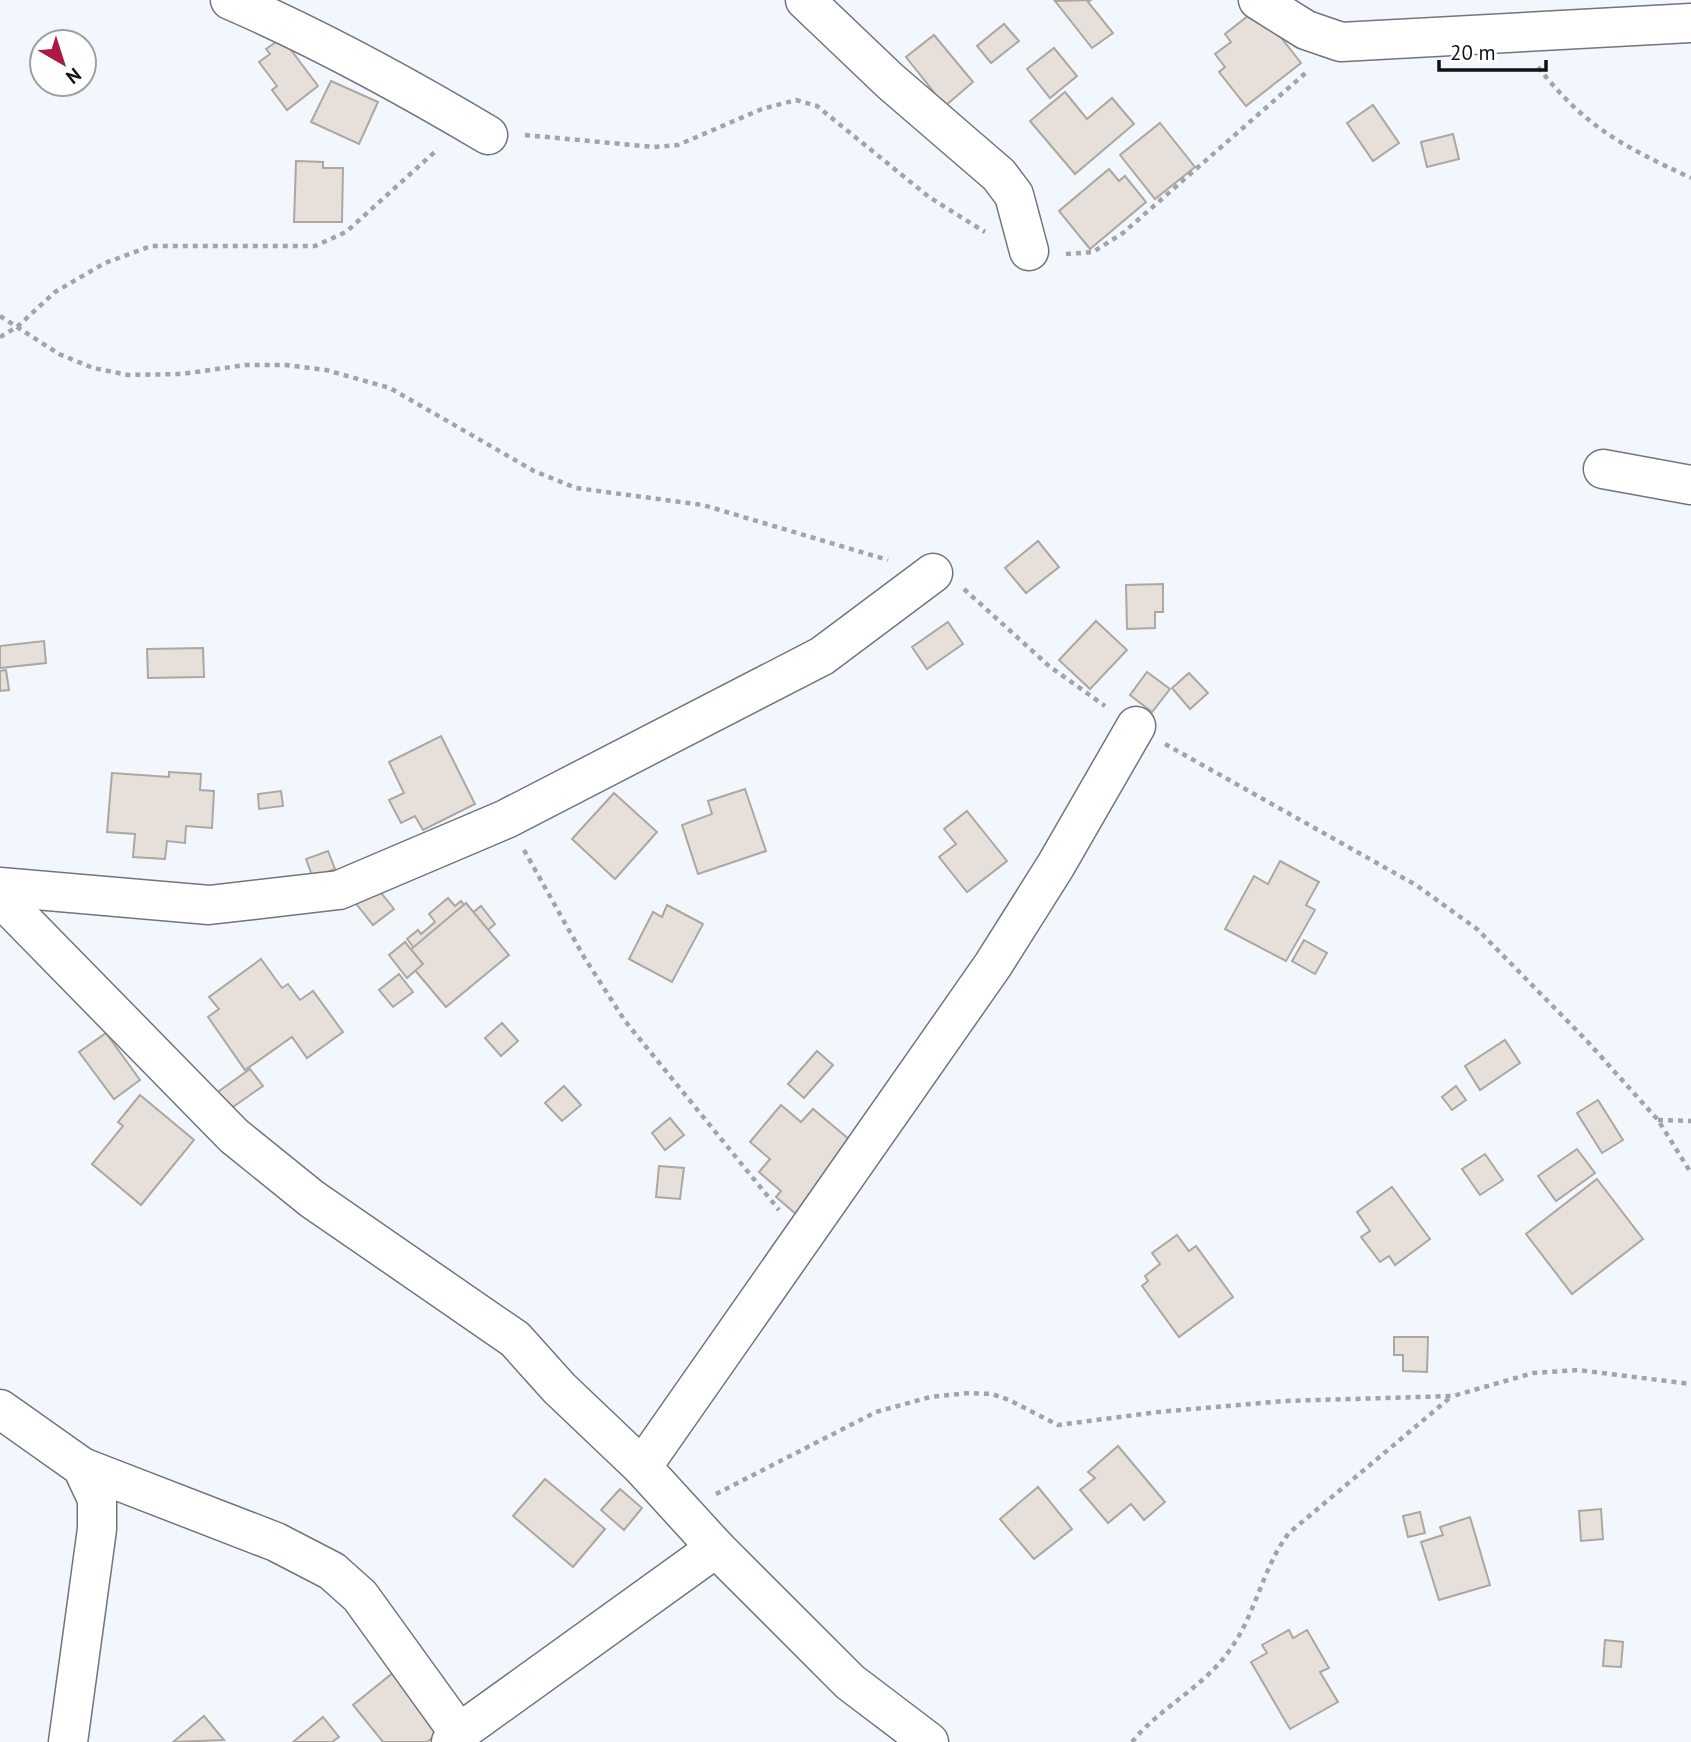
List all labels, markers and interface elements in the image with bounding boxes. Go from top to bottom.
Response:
north arrow [28,28,98,98]
scale bar [1439,28,1546,72]
text: 20 m [1450,39,1496,66]
text: N [61,63,86,89]

